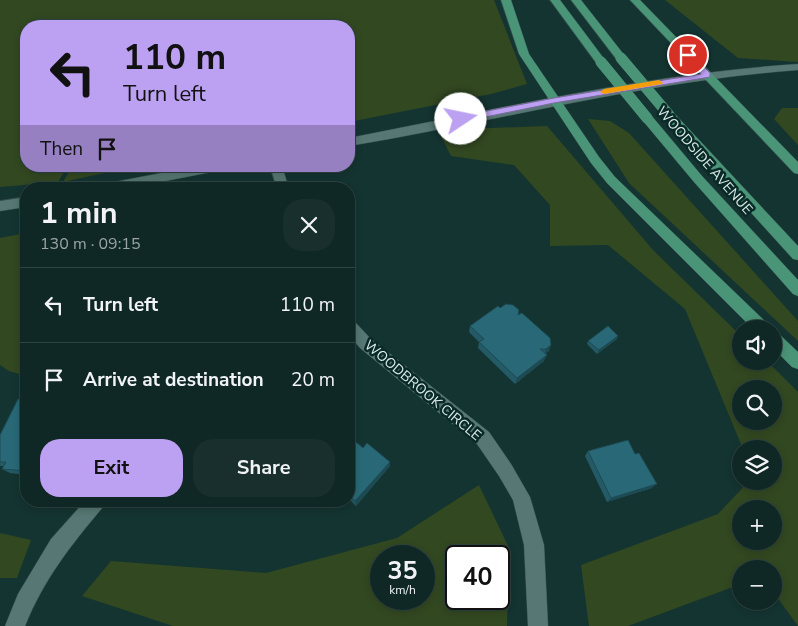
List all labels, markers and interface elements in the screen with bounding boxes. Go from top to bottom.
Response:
text: 110 m [123,34,226,81]
pin [667,34,709,76]
icon: left [40,40,105,105]
icon: arrive [674,41,702,69]
text: Turn left [123,79,206,109]
position arrow [434,92,486,144]
street label: WOODSIDE AVENUE [652,102,757,218]
icon: arrive [93,135,121,163]
text: Then [40,136,83,162]
text: 1 min [40,193,118,234]
button: close [283,199,335,251]
text: 130 m · 09:15 [40,233,141,255]
icon: left [40,291,68,319]
text: Turn left [83,292,158,318]
text: 110 m [280,292,335,318]
map controls [732,320,782,610]
button: sound [732,320,782,370]
street label: WOODBROOK CIRCLE [360,336,485,445]
icon: arrive [40,366,68,394]
text: Arrive at destination [83,367,264,393]
text: 20 m [291,367,335,393]
button: search [732,380,782,430]
button: Exit [40,439,183,497]
button: Share [193,439,335,497]
button: layers [732,440,782,490]
button: + [732,500,782,550]
speed limit sign: 40 [445,545,510,610]
text: 35 [387,554,418,588]
button: − [732,560,782,610]
text: km/h [389,582,416,598]

